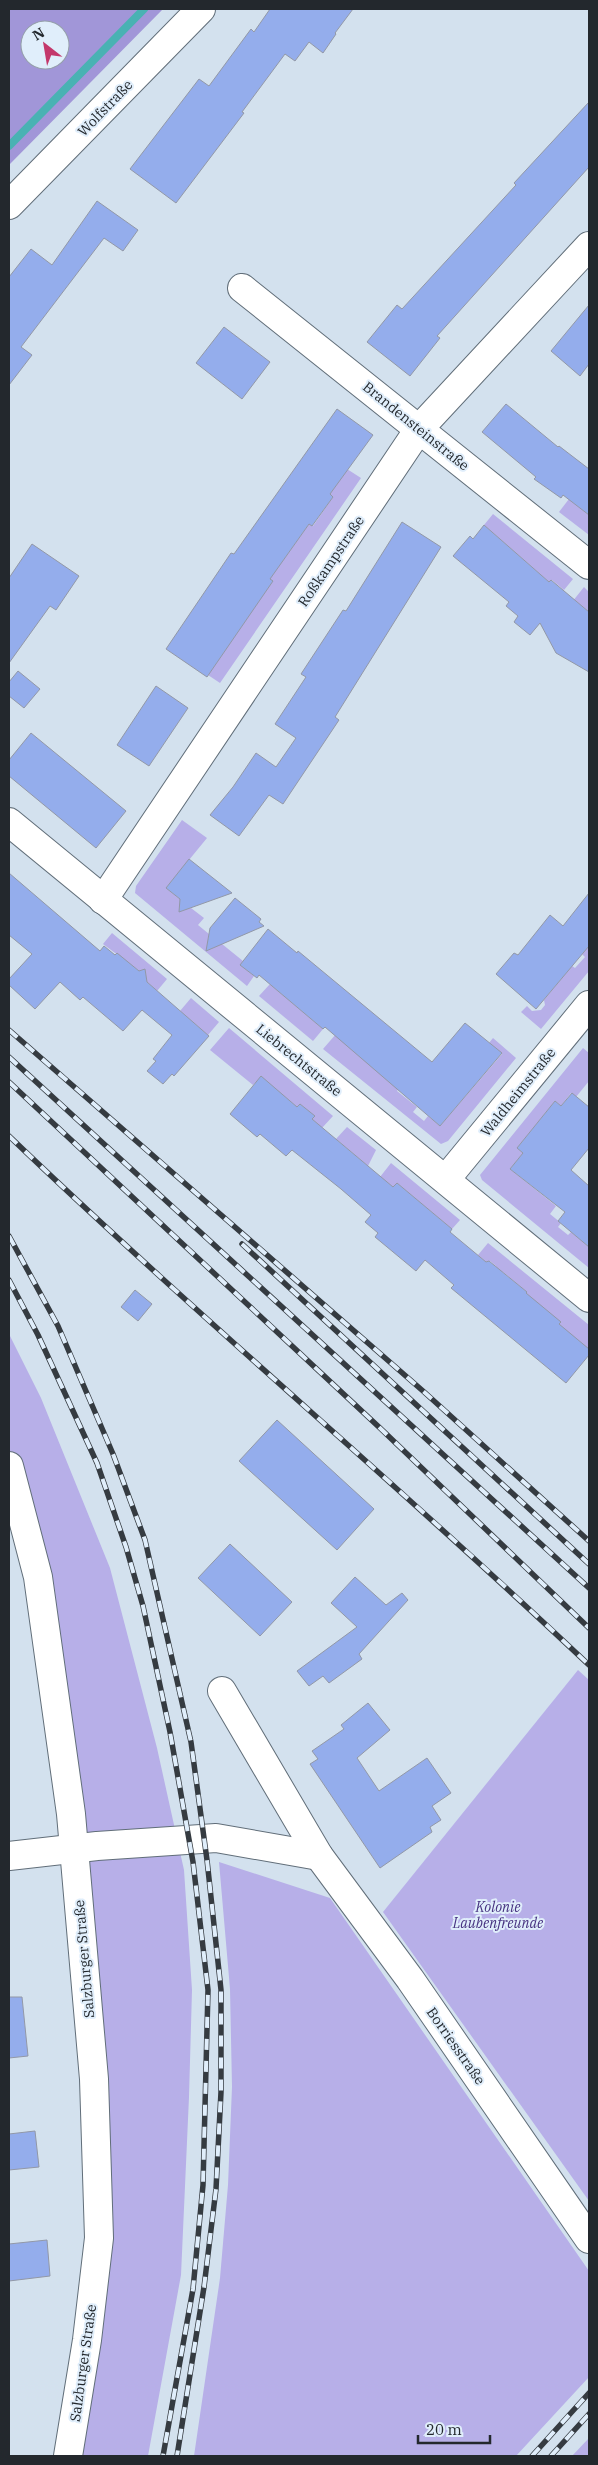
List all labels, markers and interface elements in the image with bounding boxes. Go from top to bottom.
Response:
north arrow [20,20,70,70]
text: N [29,23,48,44]
street label: Wolfstraße [74,76,136,140]
street label: Brandensteinstraße [359,378,473,474]
street label: Roßkampstraße [294,512,368,610]
street label: Liebrechtstraße [252,1020,346,1100]
street label: Waldheimstraße [477,1044,559,1140]
park label: Kolonie Laubenfreunde [452,1898,544,1932]
street label: Salzburger Straße [70,1899,98,2019]
street label: Borriesstraße [423,2004,489,2088]
street label: Salzburger Straße [66,2303,100,2423]
scale bar [418,2412,490,2444]
text: 20 m [426,2420,462,2439]

